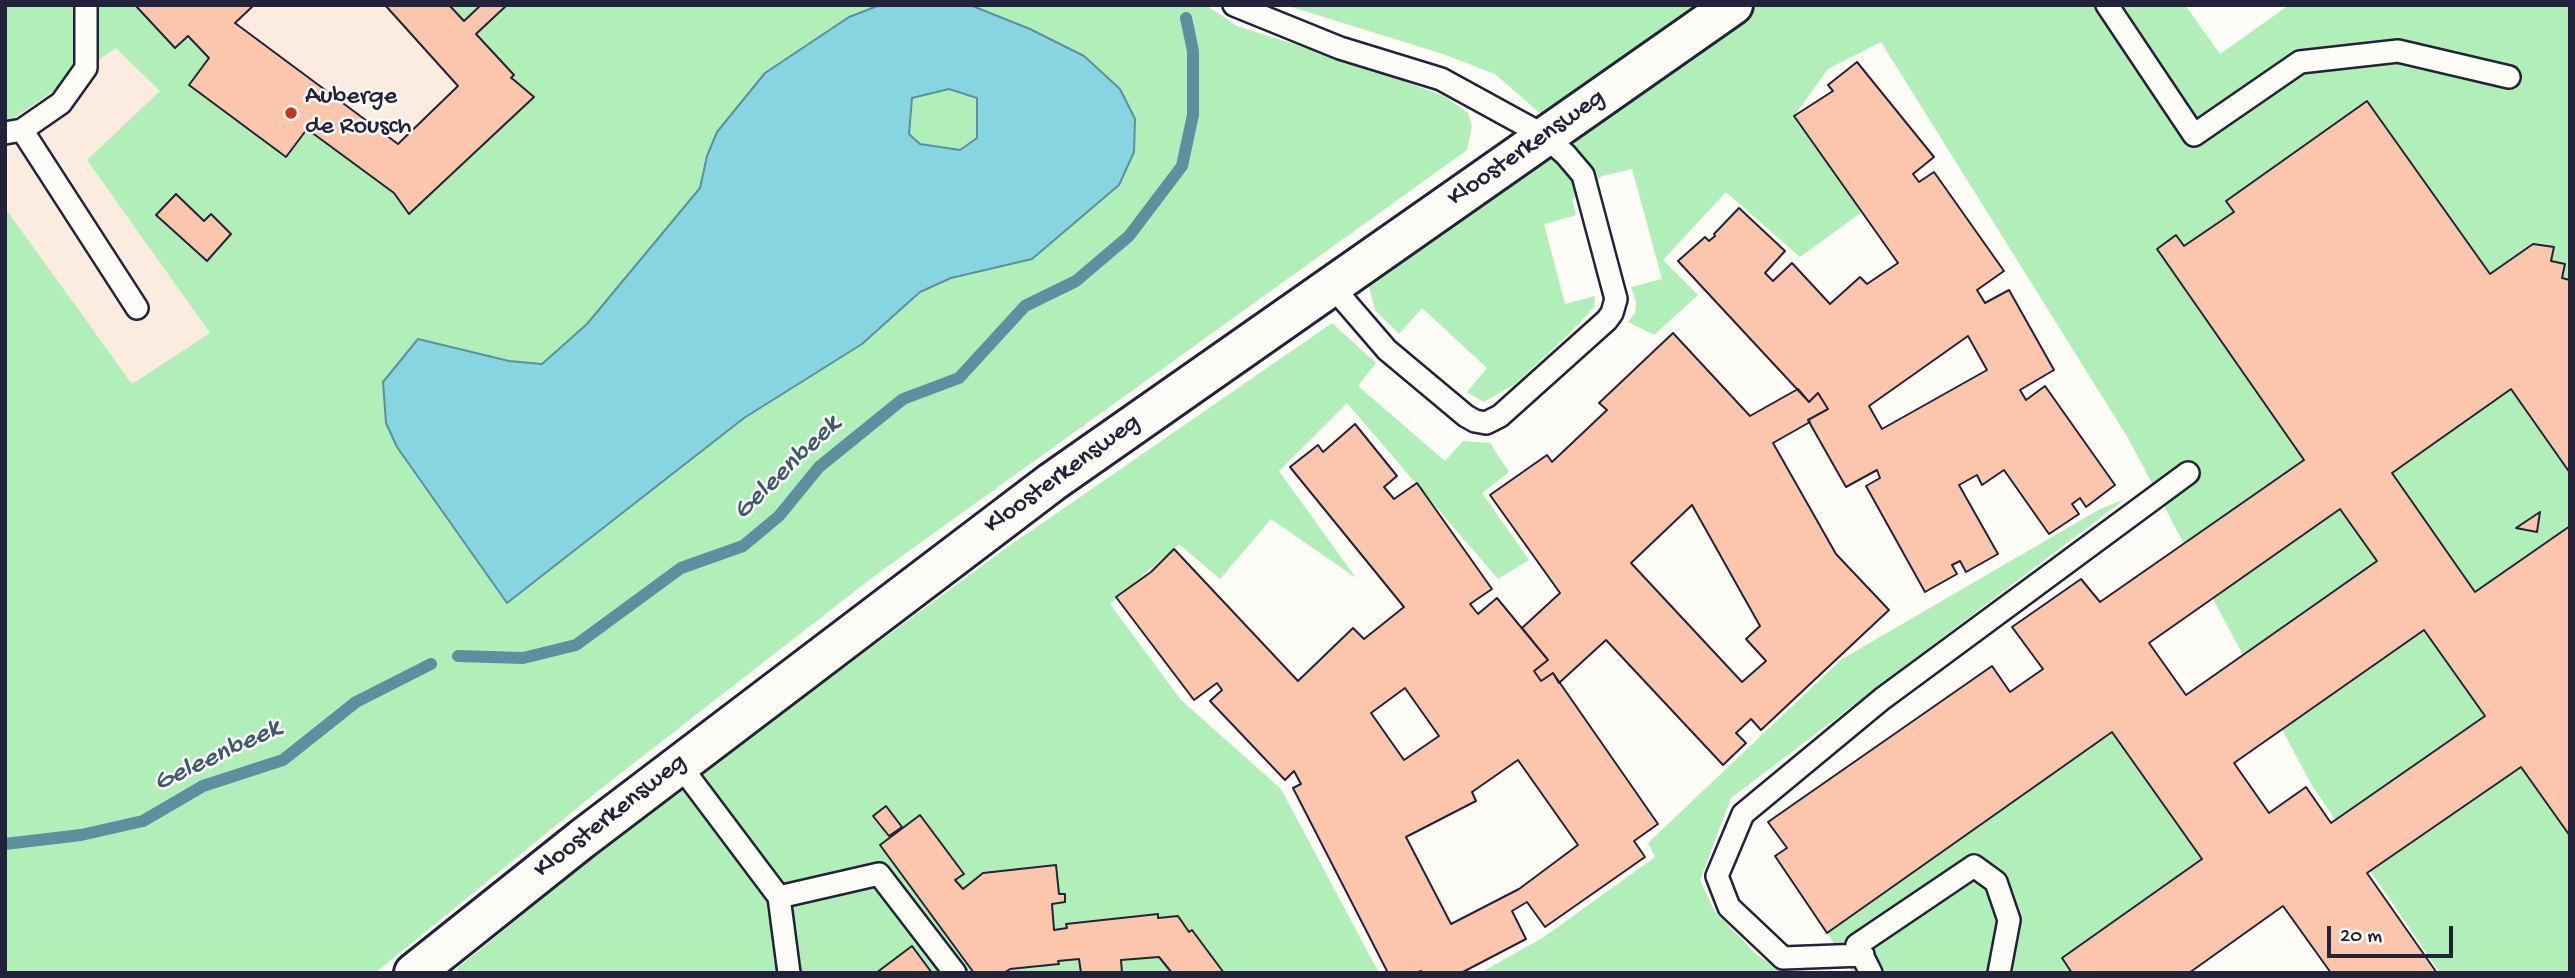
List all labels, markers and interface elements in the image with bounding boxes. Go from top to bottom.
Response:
place label: Auberge de Rousch [305,82,412,144]
street label: Kloosterkensweg [1442,83,1612,215]
marker: Auberge de Rousch [283,105,299,121]
street label: Kloosterkensweg [979,408,1147,542]
water label: Geleenbeek [727,409,849,529]
water label: Geleenbeek [149,713,287,801]
street label: Kloosterkensweg [528,748,694,886]
scale bar [2330,912,2456,956]
text: 20 m [2340,925,2382,950]

